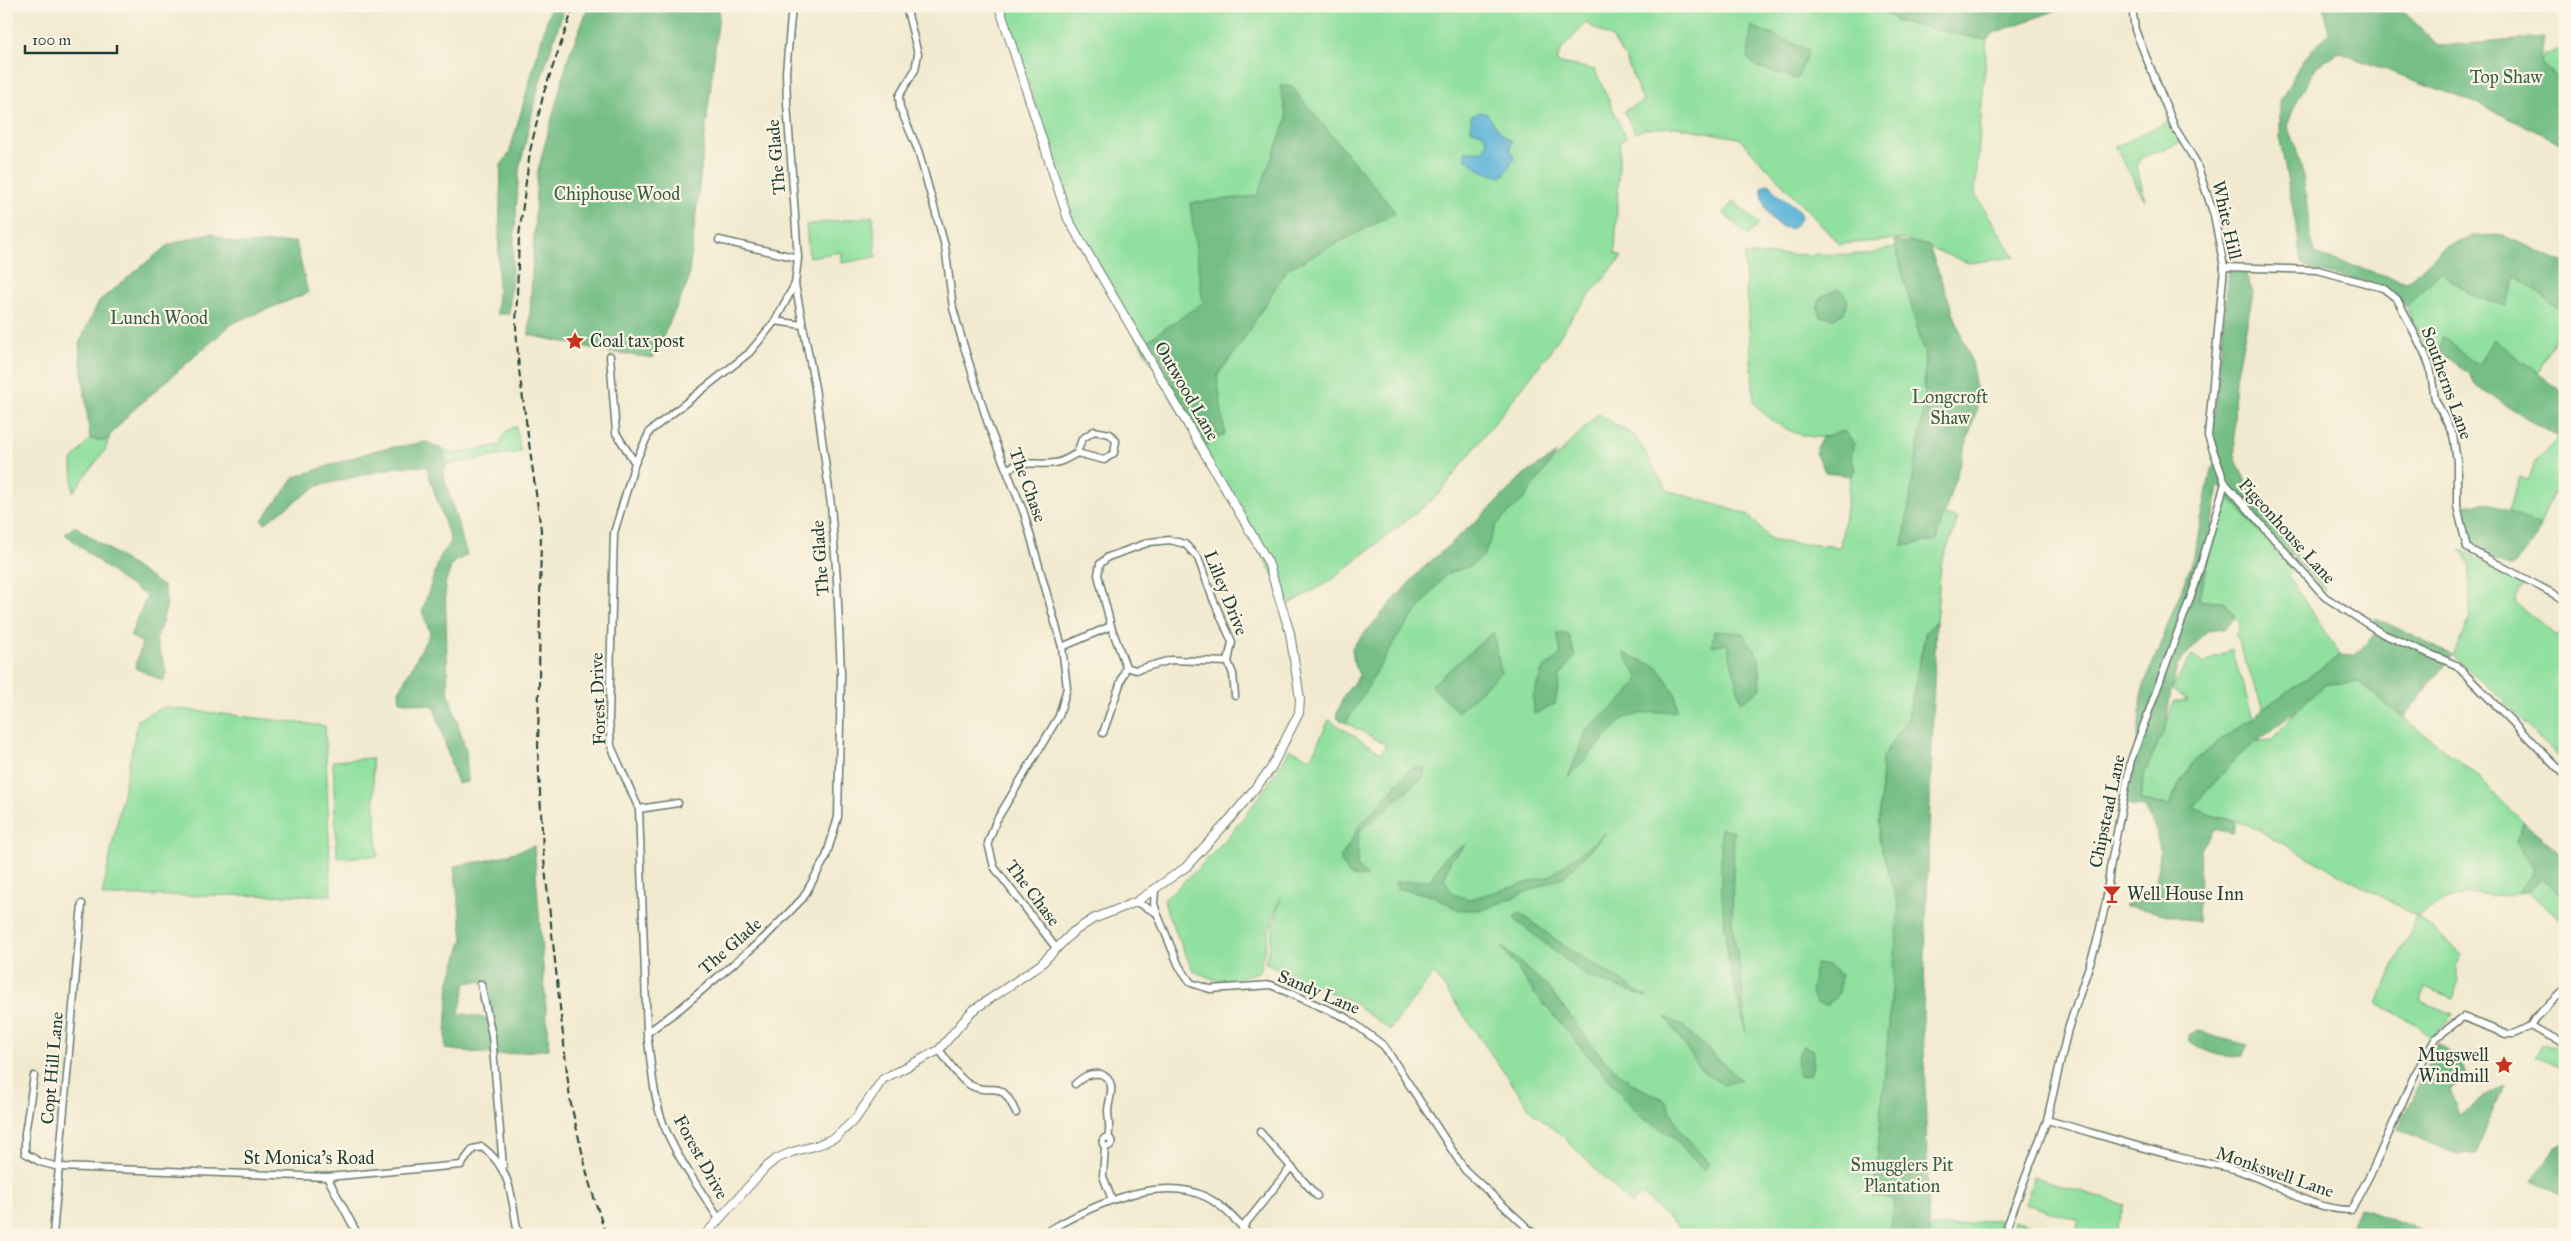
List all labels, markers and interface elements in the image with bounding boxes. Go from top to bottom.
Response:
scale bar [25,22,118,54]
text: 100 m [32,31,72,49]
park label: Top Shaw [2470,66,2542,88]
street label: The Glade [762,118,790,196]
street label: White Hill [2207,178,2247,262]
park label: Chiphouse Wood [554,183,680,205]
park label: Lunch Wood [110,307,208,329]
street label: Southerns Lane [2416,324,2478,442]
place icon: Coal tax post [564,330,586,352]
place label: Coal tax post [590,330,685,352]
street label: Outwood Lane [1150,338,1224,444]
park label: Longcroft Shaw [1912,386,1989,429]
street label: The Chase [1004,445,1052,525]
street label: Pigeonhouse Lane [2233,474,2340,589]
street label: The Glade [806,519,834,597]
street label: Lilley Drive [1199,548,1253,638]
street label: Forest Drive [585,652,611,746]
street label: Chipstead Lane [2084,752,2130,870]
street label: The Chase [1001,855,1065,931]
bar icon: Well House Inn [2101,883,2123,905]
place label: Well House Inn [2127,883,2244,905]
street label: The Glade [694,913,766,979]
street label: Sandy Lane [1275,965,1363,1019]
street label: Copt Hill Lane [36,1011,68,1125]
place label: Mugswell Windmill [2417,1044,2489,1087]
place icon: Mugswell Windmill [2493,1054,2515,1076]
street label: Forest Drive [669,1111,733,1203]
street label: Monkswell Lane [2213,1142,2337,1202]
street label: St Monica's Road [243,1147,375,1169]
park label: Smugglers Pit Plantation [1851,1154,1954,1197]

